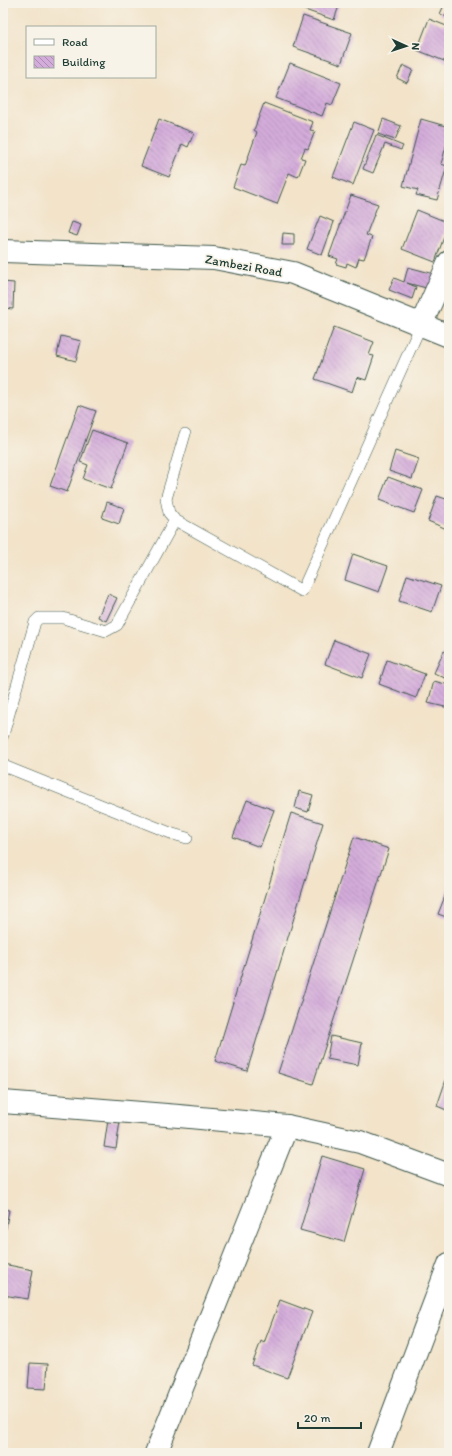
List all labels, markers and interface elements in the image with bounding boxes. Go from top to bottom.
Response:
legend [26,26,156,78]
north arrow [386,26,426,66]
text: Road [62,35,88,49]
text: N [409,42,422,51]
text: Building [62,55,106,69]
street label: Zambezi Road [204,251,284,280]
scale bar [298,1404,361,1430]
text: 20 m [304,1411,331,1425]

